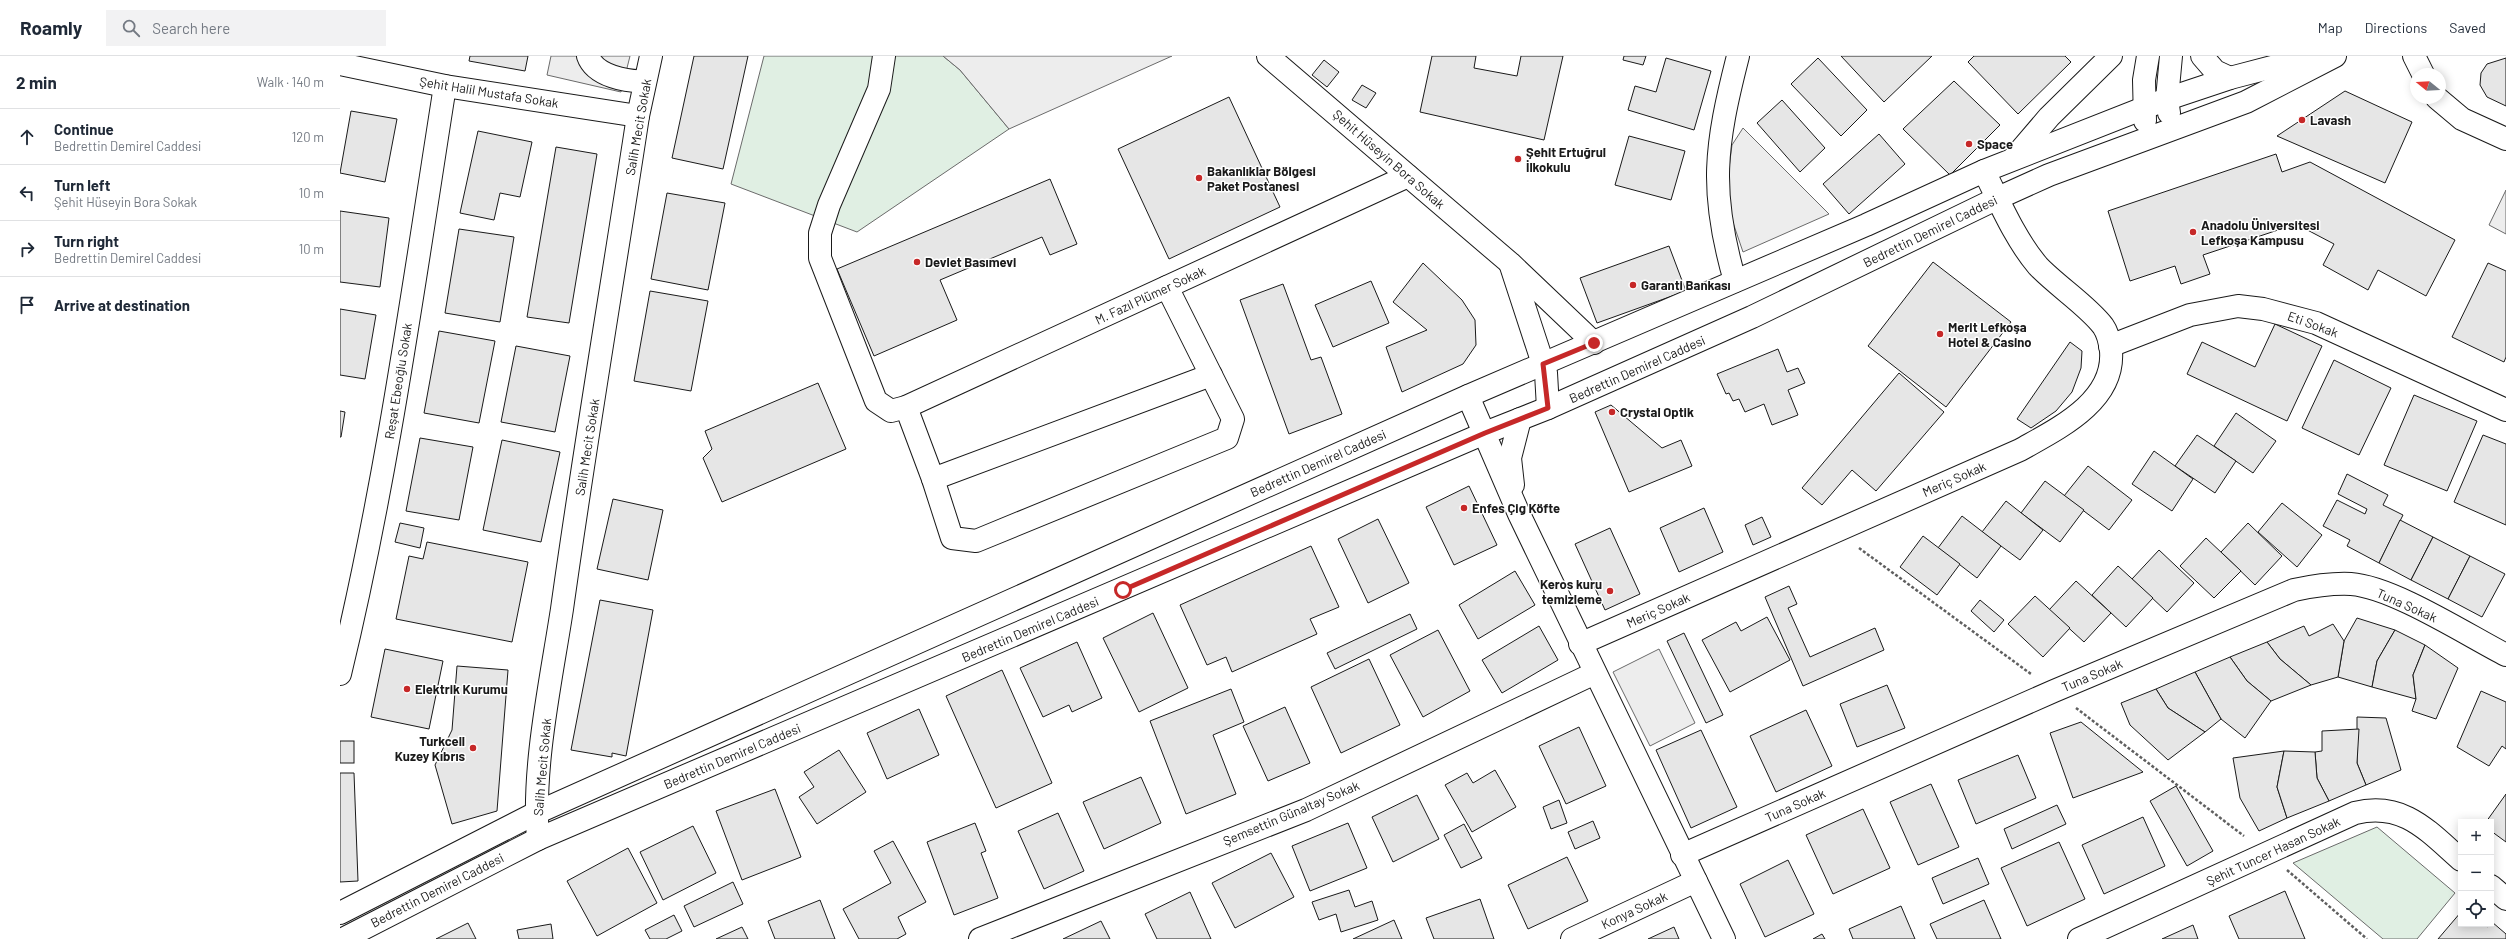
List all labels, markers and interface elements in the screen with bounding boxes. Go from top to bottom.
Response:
search box [106,10,386,46]
text: Roamly [20,16,82,39]
icon: search [120,17,142,39]
text: Search here [152,19,230,37]
text: Map [2318,19,2343,36]
text: Directions [2365,19,2427,36]
text: Saved [2449,19,2486,36]
north arrow [2410,68,2446,104]
text: 2 min [16,72,57,92]
street label: Şehit Halil Mustafa Sokak [418,73,560,111]
text: Walk · 140 m [257,74,324,90]
street label: Salih Mecit Sokak [622,77,654,177]
street label: Şehit Hüseyin Bora Sokak [1330,106,1449,212]
place label: Lavash [2310,112,2351,128]
marker: Lavash [2297,115,2307,125]
text: Continue [54,120,114,138]
icon: ahead [16,126,38,148]
text: 120 m [292,129,324,145]
place label: Space [1977,136,2013,152]
text: Bedrettin Demirel Caddesi [54,138,201,154]
marker: Space [1964,139,1974,149]
place label: Şehit Ertuğrul İlkokulu [1526,144,1606,175]
marker: Şehit Ertuğrul İlkokulu [1513,154,1523,164]
place label: Bakanlıklar Bölgesi Paket Postanesi [1207,163,1316,194]
marker: Bakanlıklar Bölgesi Paket Postanesi [1194,173,1204,183]
text: Turn left [54,176,110,194]
icon: left [16,182,38,204]
text: 10 m [299,185,324,201]
street label: Bedrettin Demirel Caddesi [1860,192,2000,270]
text: Şehit Hüseyin Bora Sokak [54,194,197,210]
place label: Anadolu Üniversitesi Lefkoşa Kampusu [2201,217,2320,248]
marker: Anadolu Üniversitesi Lefkoşa Kampusu [2188,227,2198,237]
text: Turn right [54,232,119,250]
icon: right [16,238,38,260]
text: 10 m [299,241,324,257]
text: Bedrettin Demirel Caddesi [54,250,201,266]
place label: Devlet Basımevi [925,254,1016,270]
marker: Devlet Basımevi [912,257,922,267]
street label: M. Fazıl Plümer Sokak [1092,262,1208,328]
place label: Garanti Bankası [1641,277,1731,293]
marker: Garanti Bankası [1628,280,1638,290]
icon: arrive [16,294,38,316]
text: Arrive at destination [54,296,190,314]
street label: Eti Sokak [2285,307,2341,341]
place label: Merit Lefkoşa Hotel & Casino [1948,319,2032,350]
street label: Reşat Ebeoğlu Sokak [381,321,415,440]
marker: Merit Lefkoşa Hotel & Casino [1935,329,1945,339]
street label: Bedrettin Demirel Caddesi [1566,332,1708,406]
route end [1585,334,1603,352]
street label: Salih Mecit Sokak [571,397,603,497]
place label: Crystal Optik [1620,404,1694,420]
marker: Crystal Optik [1607,407,1617,417]
street label: Bedrettin Demirel Caddesi [1247,426,1389,500]
street label: Meriç Sokak [1920,458,1989,500]
place label: Enfes Çig Köfte [1472,500,1560,516]
marker: Enfes Çig Köfte [1459,503,1469,513]
place label: Keros kuru temizleme [1540,576,1602,607]
route start [1114,581,1132,599]
street label: Tuna Sokak [2374,585,2440,626]
marker: Keros kuru temizleme [1605,586,1615,596]
street label: Meriç Sokak [1624,589,1693,631]
street label: Bedrettin Demirel Caddesi [959,593,1101,665]
street label: Tuna Sokak [2059,655,2125,695]
place label: Elektrik Kurumu [415,681,508,697]
marker: Elektrik Kurumu [402,684,412,694]
street label: Salih Mecit Sokak [530,717,554,817]
street label: Bedrettin Demirel Caddesi [661,720,803,792]
place label: Turkcell Kuzey Kıbrıs [395,733,465,764]
marker: Turkcell Kuzey Kıbrıs [468,743,478,753]
street label: Şemsettin Günaltay Sokak [1220,777,1362,849]
street label: Tuna Sokak [1762,784,1828,825]
street label: Şehit Tuncer Hasan Sokak [2204,813,2343,889]
map controls [2458,819,2494,927]
button: + [2458,819,2494,855]
street label: Bedrettin Demirel Caddesi [368,849,506,931]
button: − [2458,855,2494,891]
street label: Konya Sokak [1598,888,1670,932]
button: locate [2458,891,2494,927]

